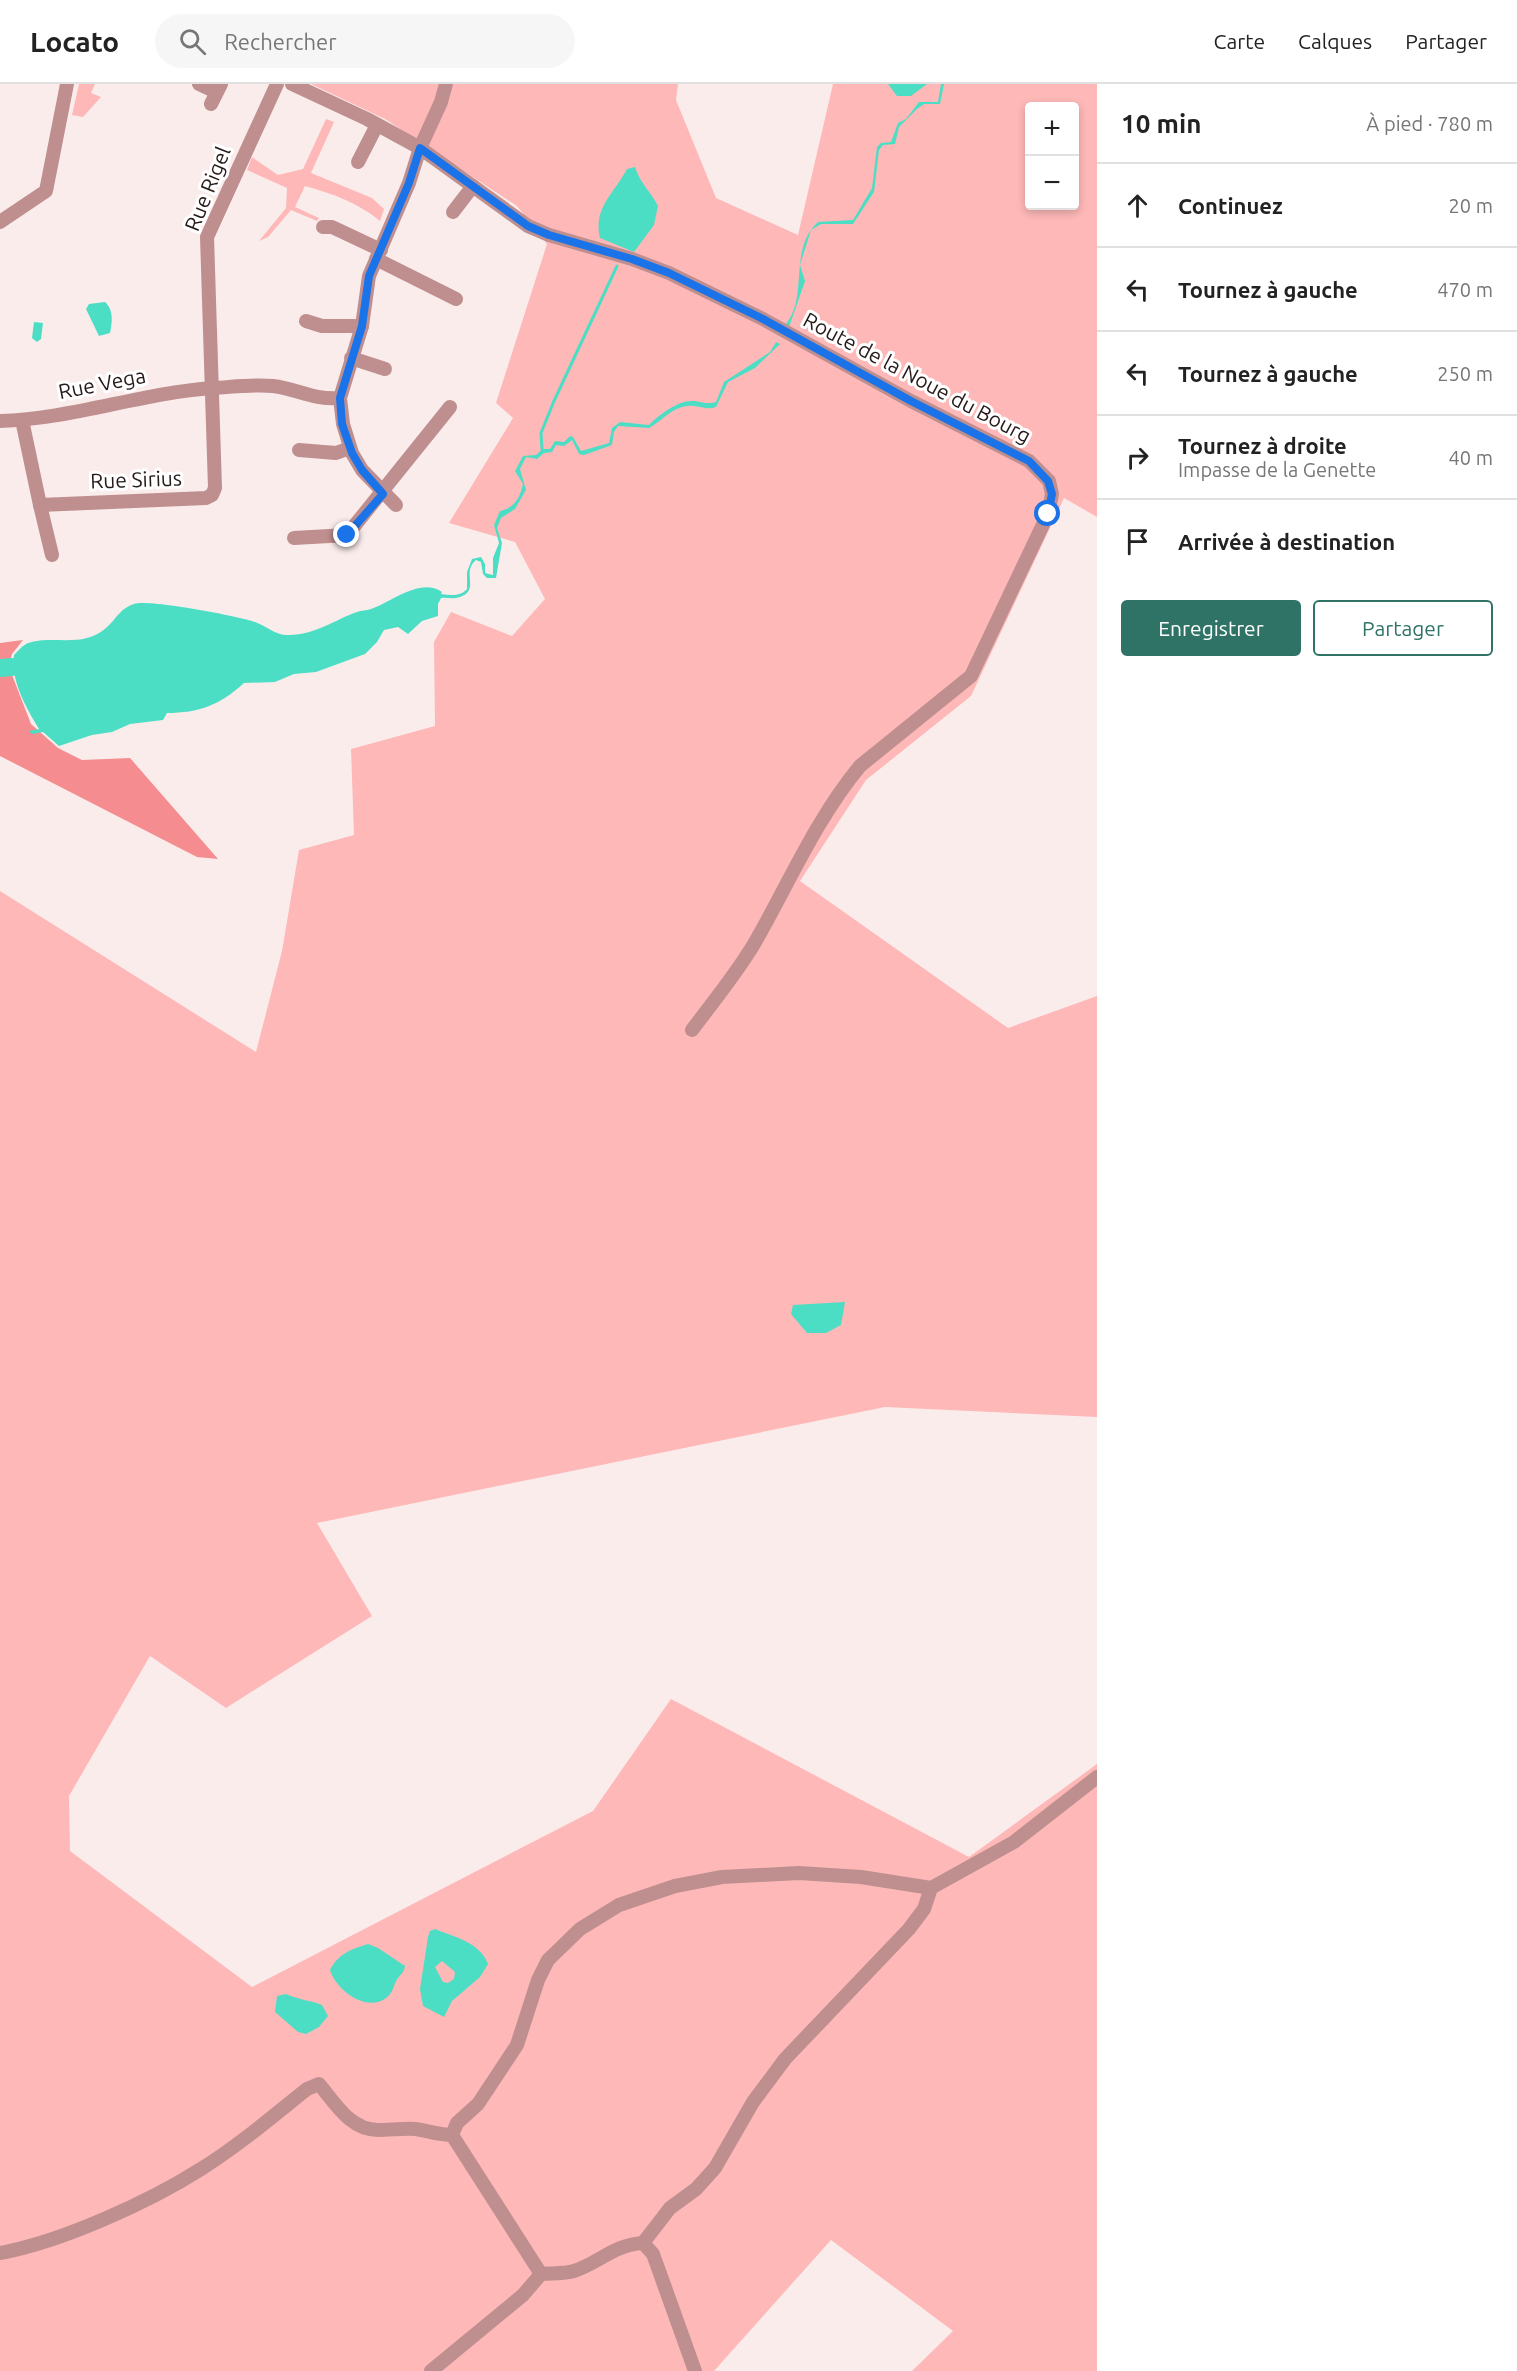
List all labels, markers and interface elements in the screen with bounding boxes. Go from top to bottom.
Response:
search box [155,14,575,68]
icon: search [176,25,209,58]
text: Locato [30,26,119,57]
text: Rechercher [224,29,337,54]
text: Carte [1214,29,1265,53]
text: Calques [1298,29,1372,53]
text: Partager [1405,29,1487,53]
map controls [1025,102,1079,210]
button: + [1025,102,1079,156]
text: 10 min [1121,109,1201,138]
text: À pied · 780 m [1366,112,1493,135]
street label: Rue Rigel [179,143,235,234]
button: − [1025,156,1079,210]
icon: ahead [1121,189,1154,222]
text: Continuez [1178,193,1283,218]
text: 20 m [1449,194,1493,217]
icon: left [1121,273,1154,306]
text: Tournez à gauche [1178,277,1358,302]
text: 470 m [1437,278,1493,301]
street label: Route de la Noue du Bourg [800,307,1035,447]
icon: left [1121,357,1154,390]
text: Tournez à gauche [1178,361,1358,386]
text: 250 m [1437,362,1493,385]
street label: Rue Vega [56,363,148,403]
text: Tournez à droite [1178,433,1347,458]
icon: right [1121,441,1154,474]
text: 40 m [1449,446,1493,469]
text: Impasse de la Genette [1178,458,1376,481]
street label: Rue Sirius [90,465,182,493]
route start [1034,500,1060,526]
route end [333,521,359,547]
icon: arrive [1121,525,1154,558]
text: Arrivée à destination [1178,529,1395,554]
button: Enregistrer [1121,600,1301,656]
button: Partager [1313,600,1493,656]

